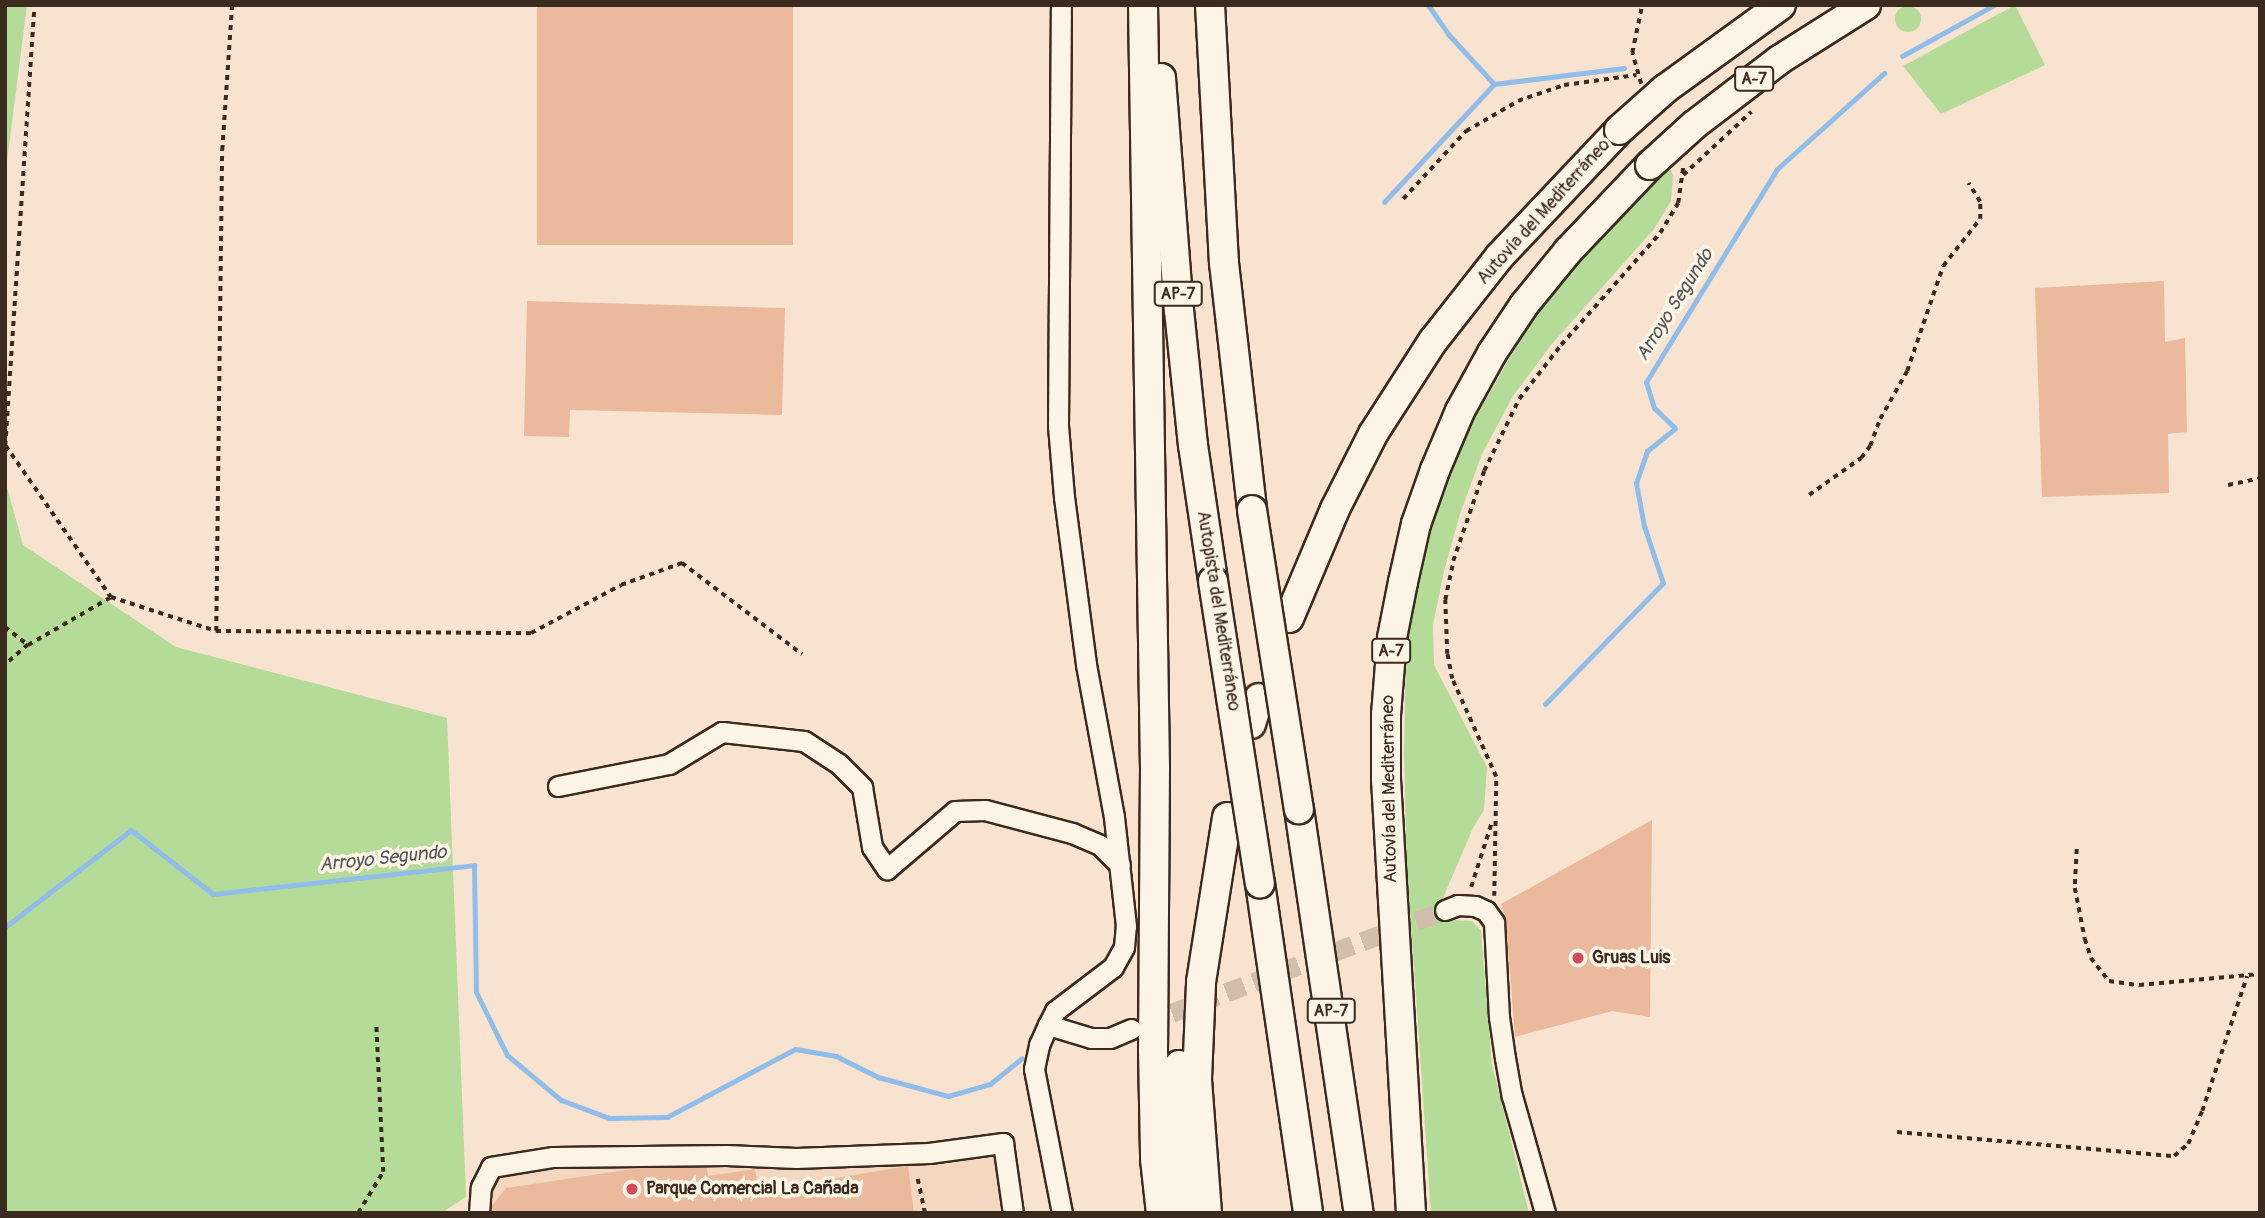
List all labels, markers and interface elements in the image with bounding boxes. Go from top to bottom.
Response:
road number: A-7 [1733,66,1775,92]
street label: Autovía del Mediterráneo [1473,135,1615,289]
water label: Arroyo Segundo [1632,245,1718,365]
road number: AP-7 [1154,282,1202,306]
street label: Autopista del Mediterráneo [1191,509,1245,713]
road number: A-7 [1370,638,1412,664]
street label: Autovía del Mediterráneo [1378,695,1402,883]
water label: Arroyo Segundo [318,841,448,877]
place label: Gruas Luis [1592,947,1670,969]
marker: Gruas Luis [1570,950,1586,966]
road number: AP-7 [1306,998,1356,1023]
place label: Parque Comercial La Cañada [646,1178,859,1200]
marker: Parque Comercial La Cañada [624,1181,640,1197]

